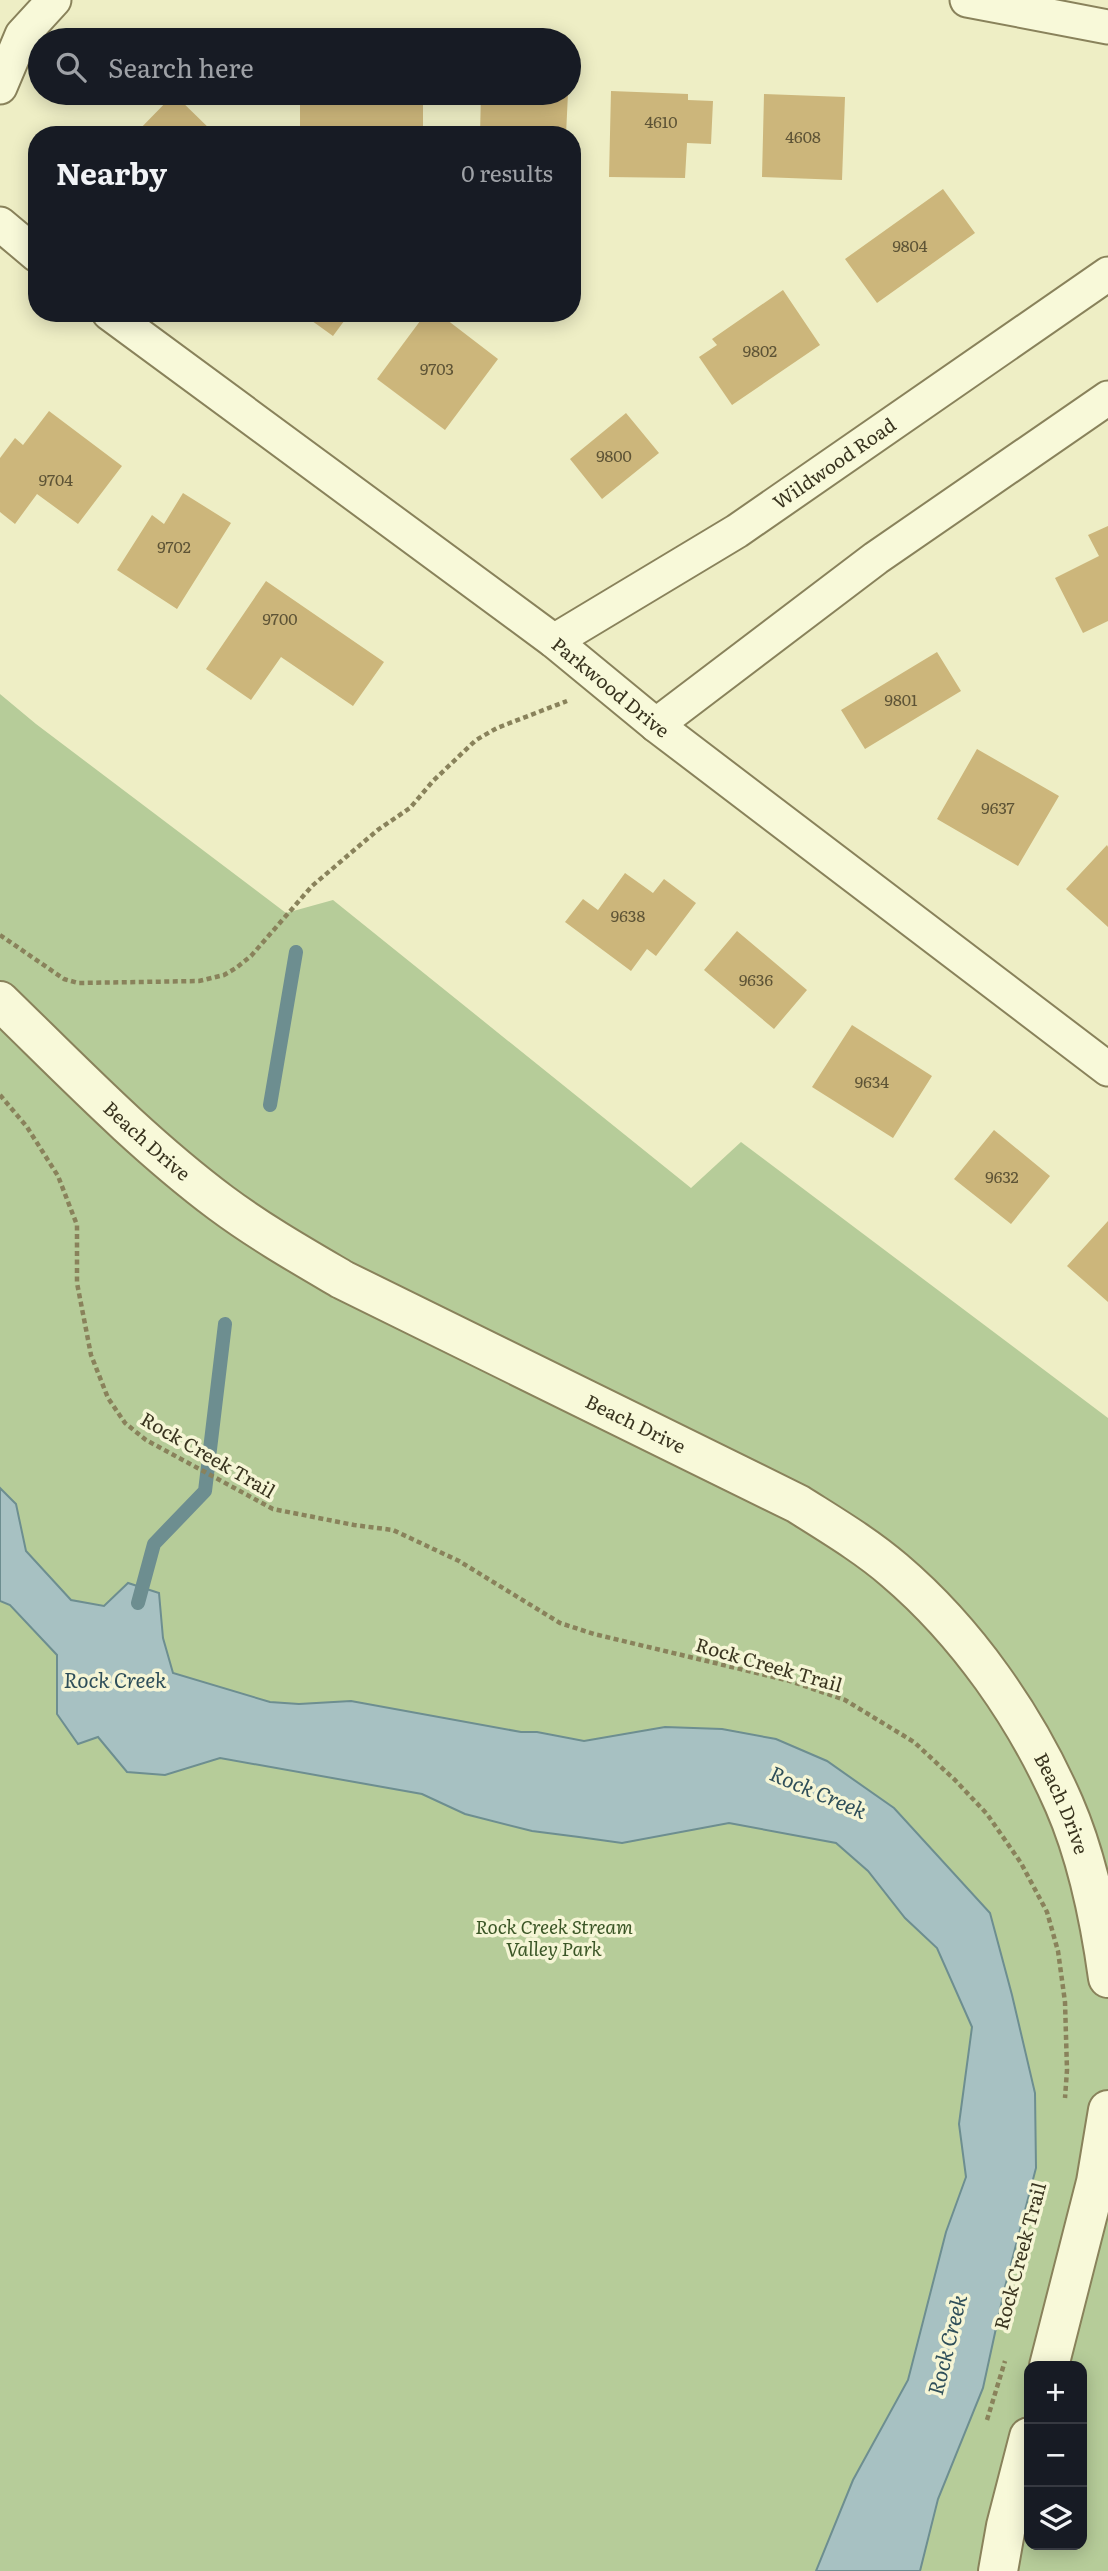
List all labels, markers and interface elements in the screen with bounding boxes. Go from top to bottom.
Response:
search box [28,28,581,105]
text: Search here [108,47,254,86]
icon: search [52,48,90,86]
house number: 4610 [644,109,678,133]
house number: 4608 [785,124,821,148]
text: Nearby [56,150,167,194]
text: 0 results [461,155,553,189]
house number: 9804 [892,233,928,257]
house number: 9802 [743,338,777,362]
house number: 9703 [420,356,454,380]
street label: Wildwood Road [767,410,901,515]
house number: 9800 [596,443,632,467]
house number: 9704 [39,467,73,491]
house number: 9702 [157,534,191,558]
house number: 9700 [263,606,297,630]
street label: Parkwood Drive [546,630,676,744]
house number: 9801 [885,687,918,711]
house number: 9637 [981,795,1015,819]
house number: 9638 [611,903,645,927]
house number: 9636 [739,967,774,991]
house number: 9634 [855,1069,889,1093]
street label: Beach Drive [98,1094,197,1187]
house number: 9632 [985,1164,1019,1188]
street label: Beach Drive [581,1387,691,1460]
street label: Rock Creek Trail [136,1404,281,1504]
street label: Rock Creek Trail [693,1630,846,1698]
water label: Rock Creek [64,1663,167,1694]
street label: Beach Drive [1028,1747,1097,1858]
water label: Rock Creek [766,1756,873,1825]
park label: Rock Creek Stream Valley Park [475,1912,633,1962]
street label: Rock Creek Trail [986,2179,1052,2332]
water label: Rock Creek [918,2290,973,2398]
map controls [1024,2361,1087,2550]
button: + [1024,2361,1087,2424]
button: − [1024,2424,1087,2487]
button: layers [1024,2487,1087,2550]

